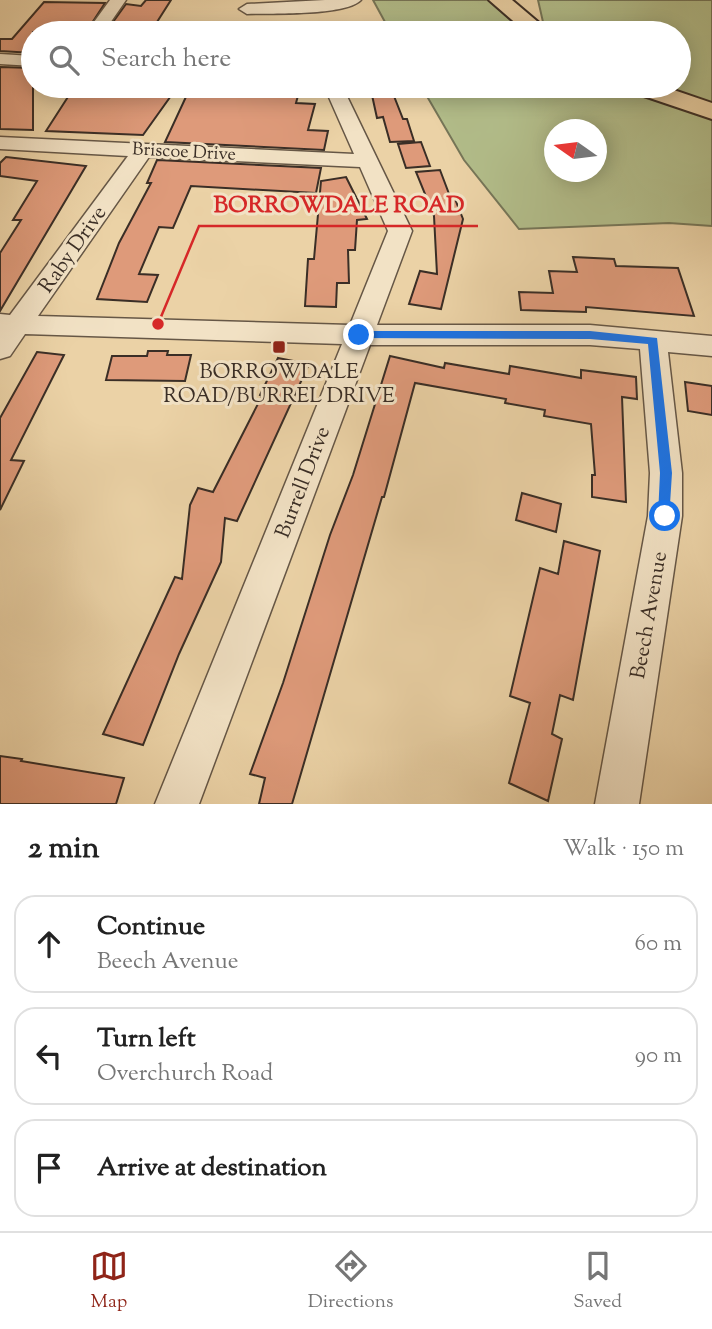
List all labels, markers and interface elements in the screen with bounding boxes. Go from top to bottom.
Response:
search box [21,21,691,98]
icon: search [45,41,83,79]
text: Search here [101,41,231,78]
north arrow [544,119,607,182]
street label: Briscoe Drive [131,137,236,169]
callout: BORROWDALE ROAD [199,182,478,226]
text: BORROWDALE ROAD [214,190,464,223]
street label: Raby Drive [32,200,115,300]
route end [343,319,374,350]
marker: BORROWDALE ROAD/BURREL DRIVE [271,339,287,355]
place label: BORROWDALE ROAD/BURREL DRIVE [163,358,395,412]
street label: Burrell Drive [269,423,339,543]
route start [649,500,680,531]
street label: Beech Avenue [624,549,676,682]
text: 2 min [28,828,100,871]
text: Walk · 150 m [563,833,684,866]
text: Continue [97,909,205,946]
icon: ahead [30,925,68,963]
text: 60 m [634,928,682,961]
text: Beech Avenue [97,946,238,979]
text: Turn left [97,1021,196,1058]
icon: left [30,1037,68,1075]
text: 90 m [635,1040,682,1073]
text: Overchurch Road [97,1058,273,1091]
icon: arrive [30,1149,68,1187]
text: Arrive at destination [97,1150,327,1187]
tab: Map [90,1247,128,1316]
tab: Directions [308,1247,393,1316]
tab: Saved [573,1247,622,1316]

